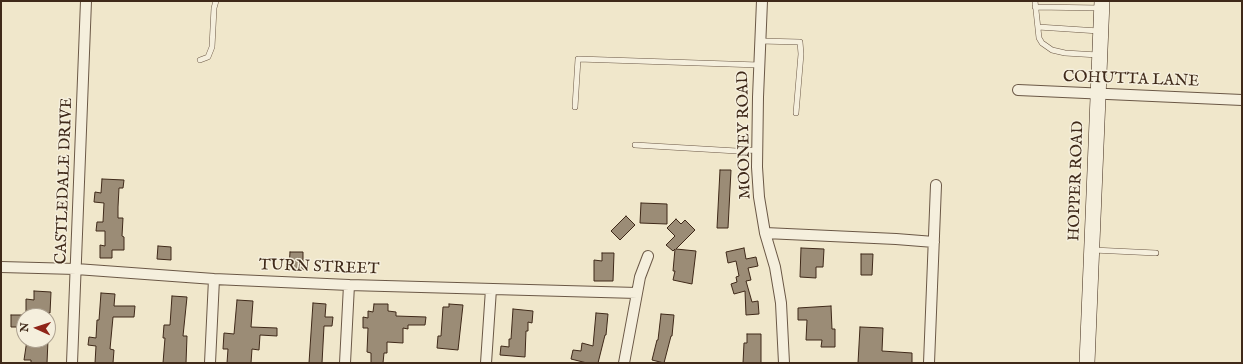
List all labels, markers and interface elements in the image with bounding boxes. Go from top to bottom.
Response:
street label: COHUTTA LANE [1062,68,1200,92]
street label: MOONEY ROAD [734,70,756,200]
street label: CASTLEDALE DRIVE [52,97,78,265]
street label: HOPPER ROAD [1065,121,1089,241]
street label: TURN STREET [258,256,380,280]
north arrow [16,308,56,348]
text: N [18,322,32,333]

